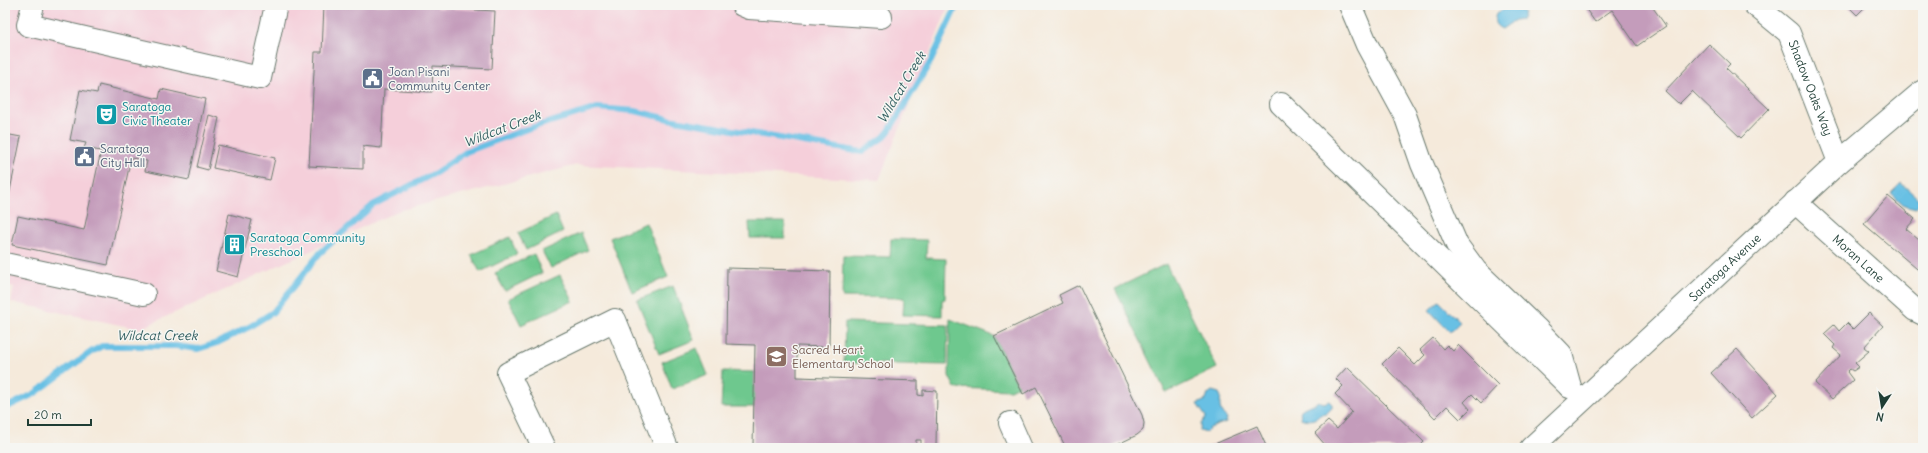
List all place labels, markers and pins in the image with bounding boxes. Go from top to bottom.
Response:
place label: Joan Pisani Community Center [388,64,490,93]
public building icon: Joan Pisani Community Center [360,66,386,92]
place label: Saratoga Civic Theater [122,99,192,128]
theatre icon: Saratoga Civic Theater [94,101,120,127]
place label: Saratoga City Hall [100,141,150,170]
public building icon: Saratoga City Hall [72,143,98,169]
place label: Saratoga Community Preschool [250,230,365,259]
building icon: Saratoga Community Preschool [221,232,247,258]
place label: Sacred Heart Elementary School [792,342,893,371]
school or university icon: Sacred Heart Elementary School [763,344,789,370]

